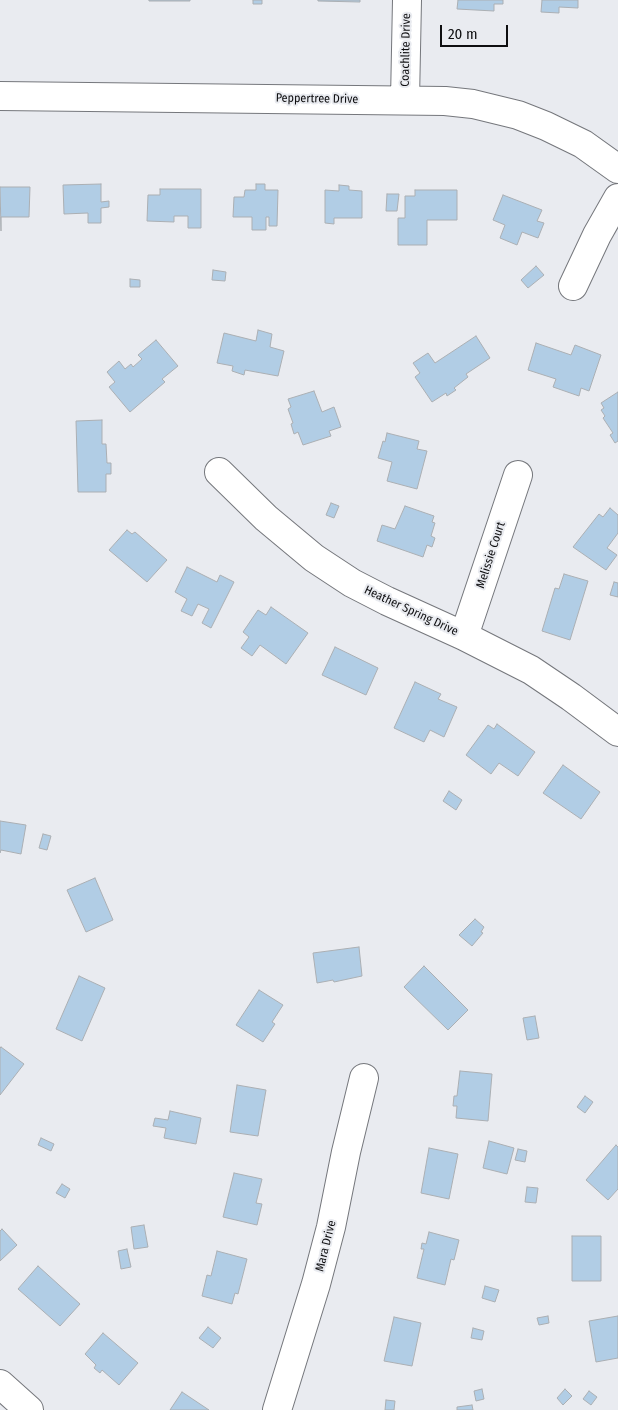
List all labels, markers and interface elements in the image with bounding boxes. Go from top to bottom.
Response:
street label: Coachlite Drive [398,13,414,87]
scale bar [443,15,510,47]
text: 20 m [448,25,478,43]
street label: Peppertree Drive [276,91,358,107]
street label: Melissie Court [473,520,509,590]
street label: Heather Spring Drive [362,583,460,639]
street label: Mara Drive [313,1219,339,1273]

